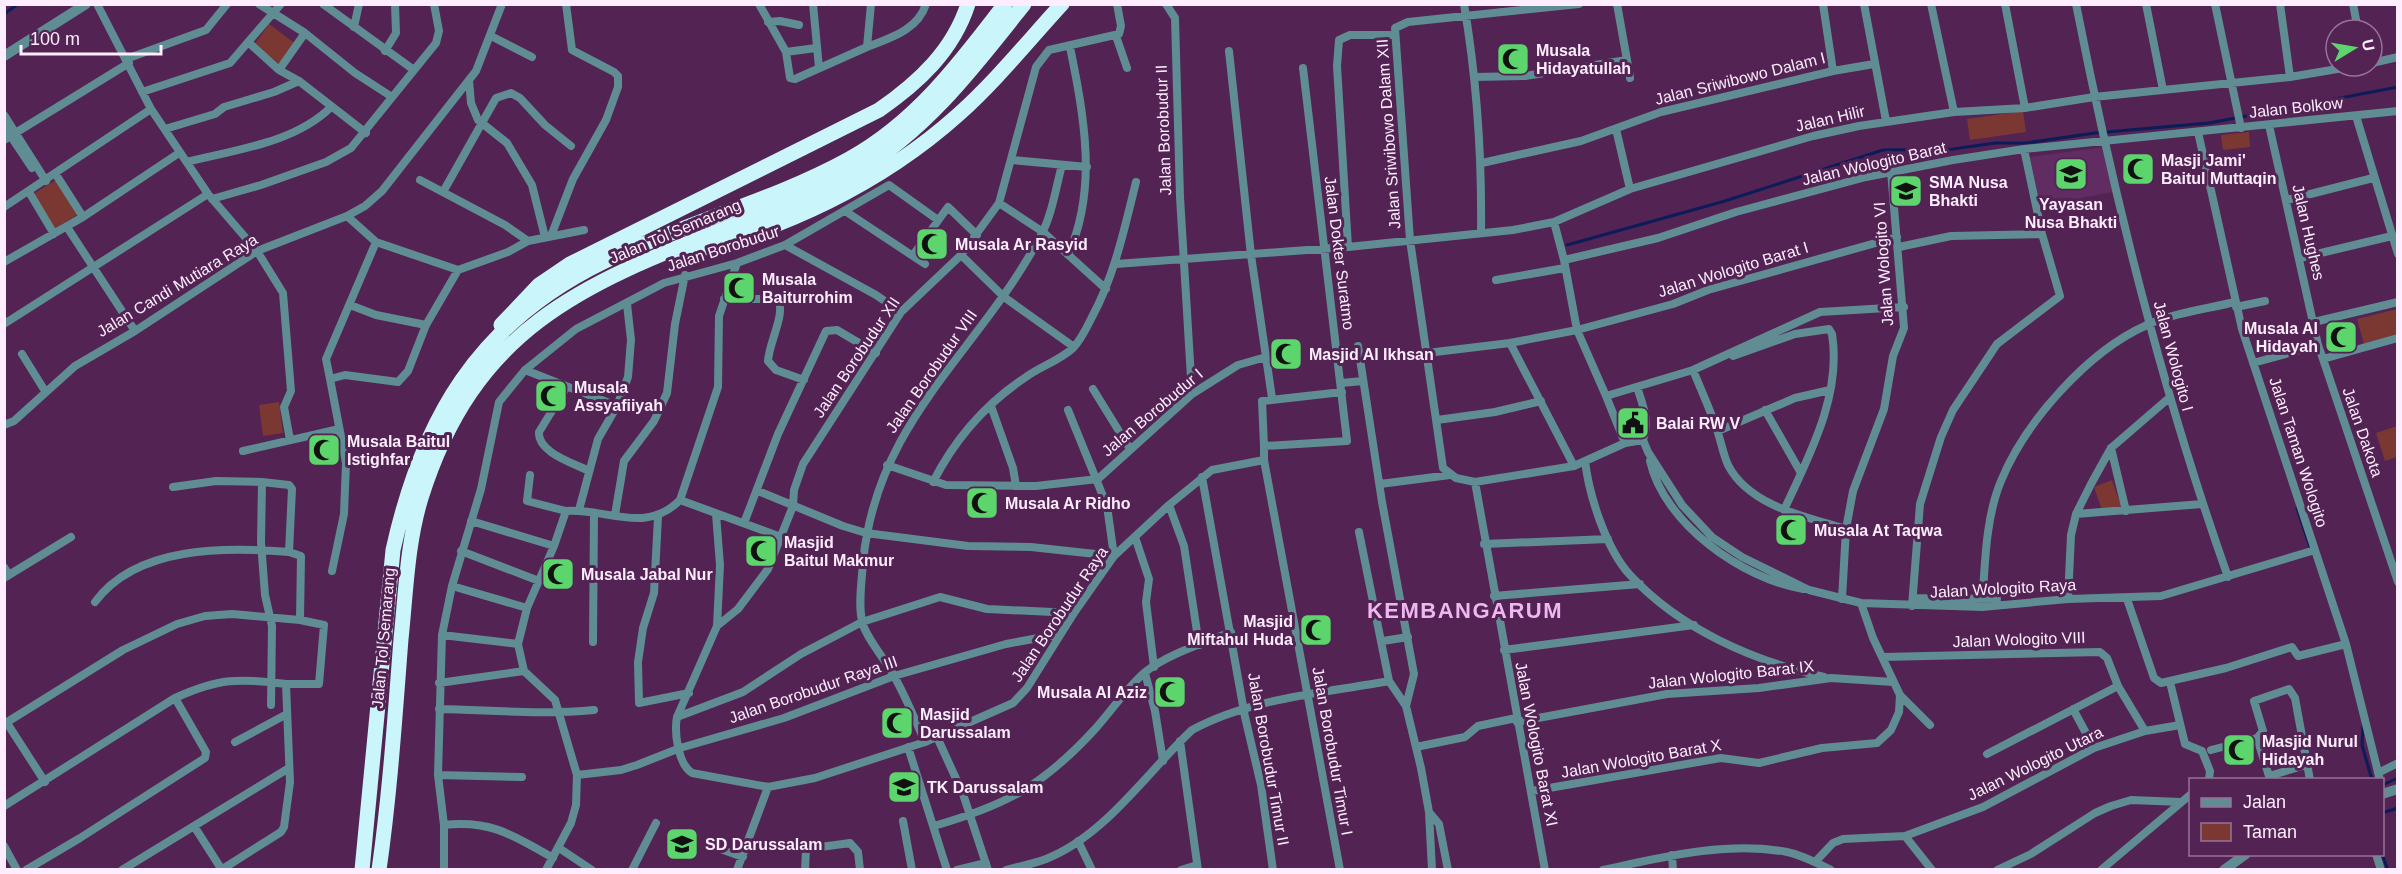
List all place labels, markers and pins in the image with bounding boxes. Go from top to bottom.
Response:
mosque icon: Musala Hidayatullah [1495,41,1531,77]
place label: Musala Hidayatullah [1536,42,1631,77]
mosque icon: Masji Jami' Baitul Muttaqin [2120,151,2156,187]
place label: Masji Jami' Baitul Muttaqin [2161,152,2277,187]
school or university icon: Yayasan Nusa Bhakti [2053,156,2089,192]
school or university icon: SMA Nusa Bhakti [1888,173,1924,209]
place label: SMA Nusa Bhakti [1929,174,2008,209]
place label: Yayasan Nusa Bhakti [2025,196,2117,231]
mosque icon: Musala Ar Rasyid [914,226,950,262]
place label: Musala Ar Rasyid [955,236,1088,253]
mosque icon: Musala Baiturrohim [721,270,757,306]
place label: Musala Baiturrohim [762,271,853,306]
mosque icon: Musala Al Hidayah [2323,319,2359,355]
place label: Musala Al Hidayah [2244,320,2318,355]
mosque icon: Masjid Al Ikhsan [1268,336,1304,372]
place label: Masjid Al Ikhsan [1309,346,1434,363]
mosque icon: Musala Assyafiiyah [533,378,569,414]
place label: Musala Assyafiiyah [574,379,663,414]
public building icon: Balai RW V [1615,405,1651,441]
place label: Balai RW V [1656,415,1741,432]
mosque icon: Musala Baitul Istighfar [306,432,342,468]
place label: Musala Baitul Istighfar [347,433,450,468]
mosque icon: Musala Ar Ridho [964,485,1000,521]
place label: Musala Ar Ridho [1005,495,1131,512]
mosque icon: Musala At Taqwa [1773,512,1809,548]
place label: Musala At Taqwa [1814,522,1942,539]
mosque icon: Masjid Baitul Makmur [743,533,779,569]
place label: Masjid Baitul Makmur [784,534,894,569]
mosque icon: Musala Jabal Nur [540,556,576,592]
place label: Musala Jabal Nur [581,566,713,583]
mosque icon: Masjid Miftahul Huda [1298,612,1334,648]
place label: Masjid Miftahul Huda [1187,613,1293,648]
mosque icon: Musala Al Aziz [1152,674,1188,710]
place label: Musala Al Aziz [1037,684,1147,701]
mosque icon: Masjid Darussalam [879,705,915,741]
place label: Masjid Darussalam [920,706,1011,741]
mosque icon: Masjid Nurul Hidayah [2221,732,2257,768]
place label: Masjid Nurul Hidayah [2262,733,2358,768]
school or university icon: TK Darussalam [886,769,922,805]
place label: TK Darussalam [927,779,1044,796]
school or university icon: SD Darussalam [664,826,700,862]
place label: SD Darussalam [705,836,822,853]

